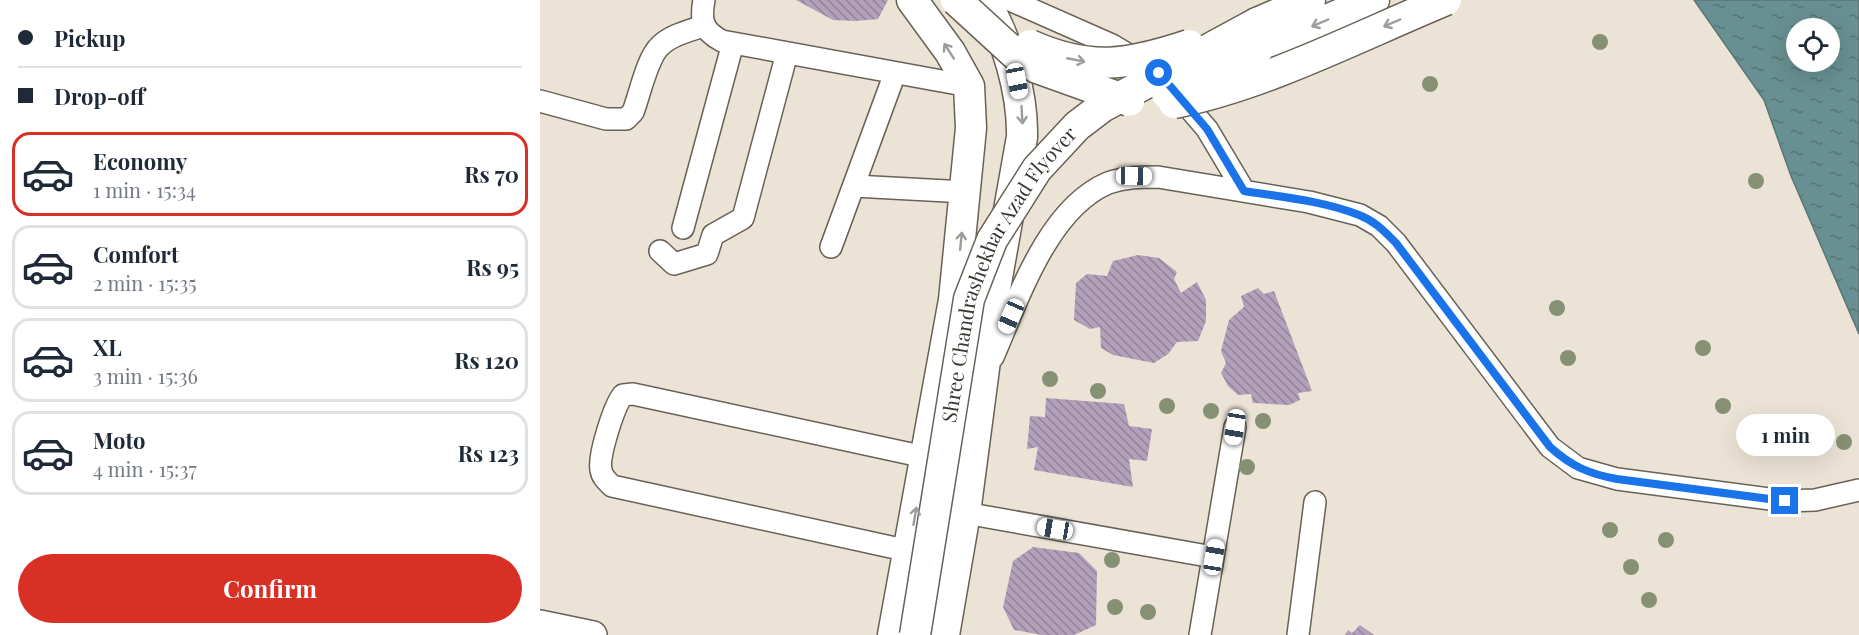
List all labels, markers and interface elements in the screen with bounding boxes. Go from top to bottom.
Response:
one-way arrow [1383,17,1401,29]
one-way arrow [1311,18,1329,29]
map controls [1786,18,1840,72]
button: locate [1786,18,1840,72]
text: Pickup [54,23,125,53]
one-way arrow [943,43,955,60]
one-way arrow [1066,55,1086,66]
route start [1145,59,1172,86]
car [1005,62,1029,100]
text: Drop-off [54,81,145,111]
one-way arrow [1016,104,1027,124]
street label: Shree Chandrashekhar Azad Flyover [934,120,1082,424]
text: Economy [93,146,187,176]
icon: car [21,147,75,201]
text: Rs 70 [464,159,519,189]
car [1116,167,1152,185]
text: 1 min · 15:34 [93,176,196,203]
one-way arrow [956,231,967,251]
text: Comfort [93,239,179,269]
icon: car [21,240,75,294]
text: Rs 95 [466,252,519,282]
text: 2 min · 15:35 [93,269,196,296]
car [995,296,1027,336]
text: XL [93,332,122,362]
icon: car [21,333,75,387]
text: Rs 120 [454,345,519,375]
text: 3 min · 15:36 [93,362,198,389]
car [1223,408,1247,446]
callout: 1 min [1736,414,1834,456]
text: 1 min [1761,421,1810,448]
text: Moto [93,425,146,455]
icon: car [21,426,75,480]
text: Rs 123 [458,438,519,468]
text: 4 min · 15:37 [93,455,197,482]
route end [1771,487,1798,514]
one-way arrow [910,506,921,526]
car [1036,517,1074,541]
car [1202,538,1226,576]
button: Confirm [18,554,522,623]

